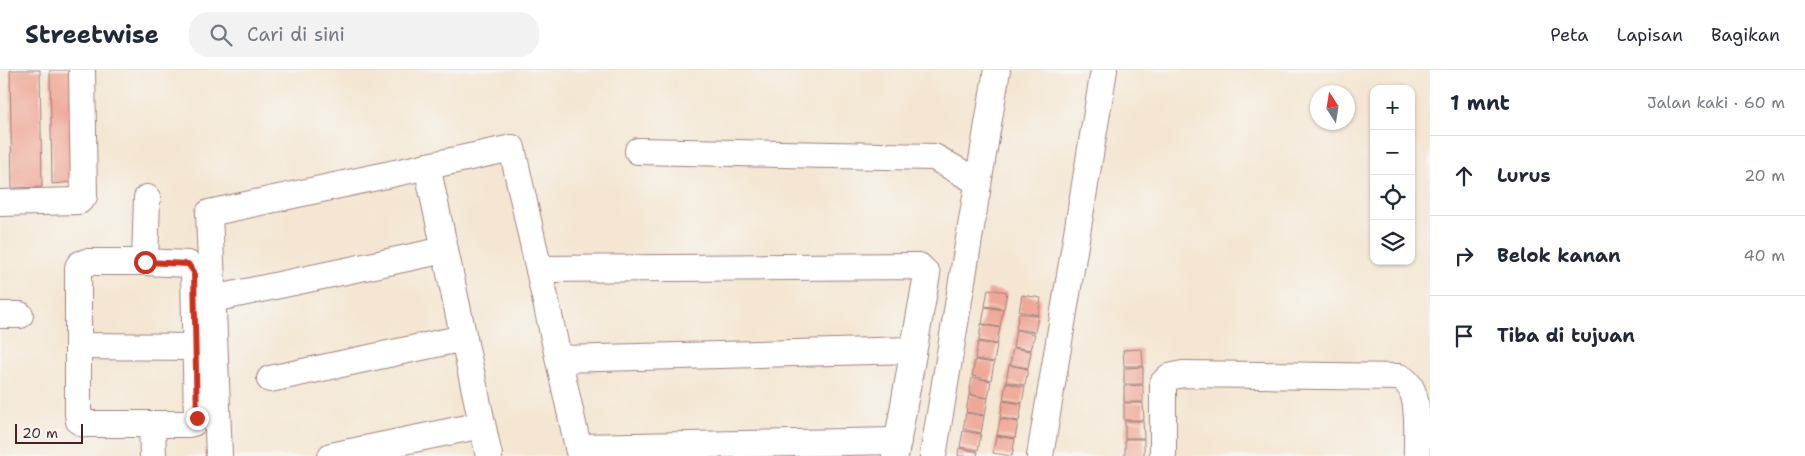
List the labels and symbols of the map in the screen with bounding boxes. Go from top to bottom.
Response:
north arrow [1310,85,1355,130]
route start [134,251,157,274]
route end [186,407,209,430]
scale bar [15,421,82,444]

